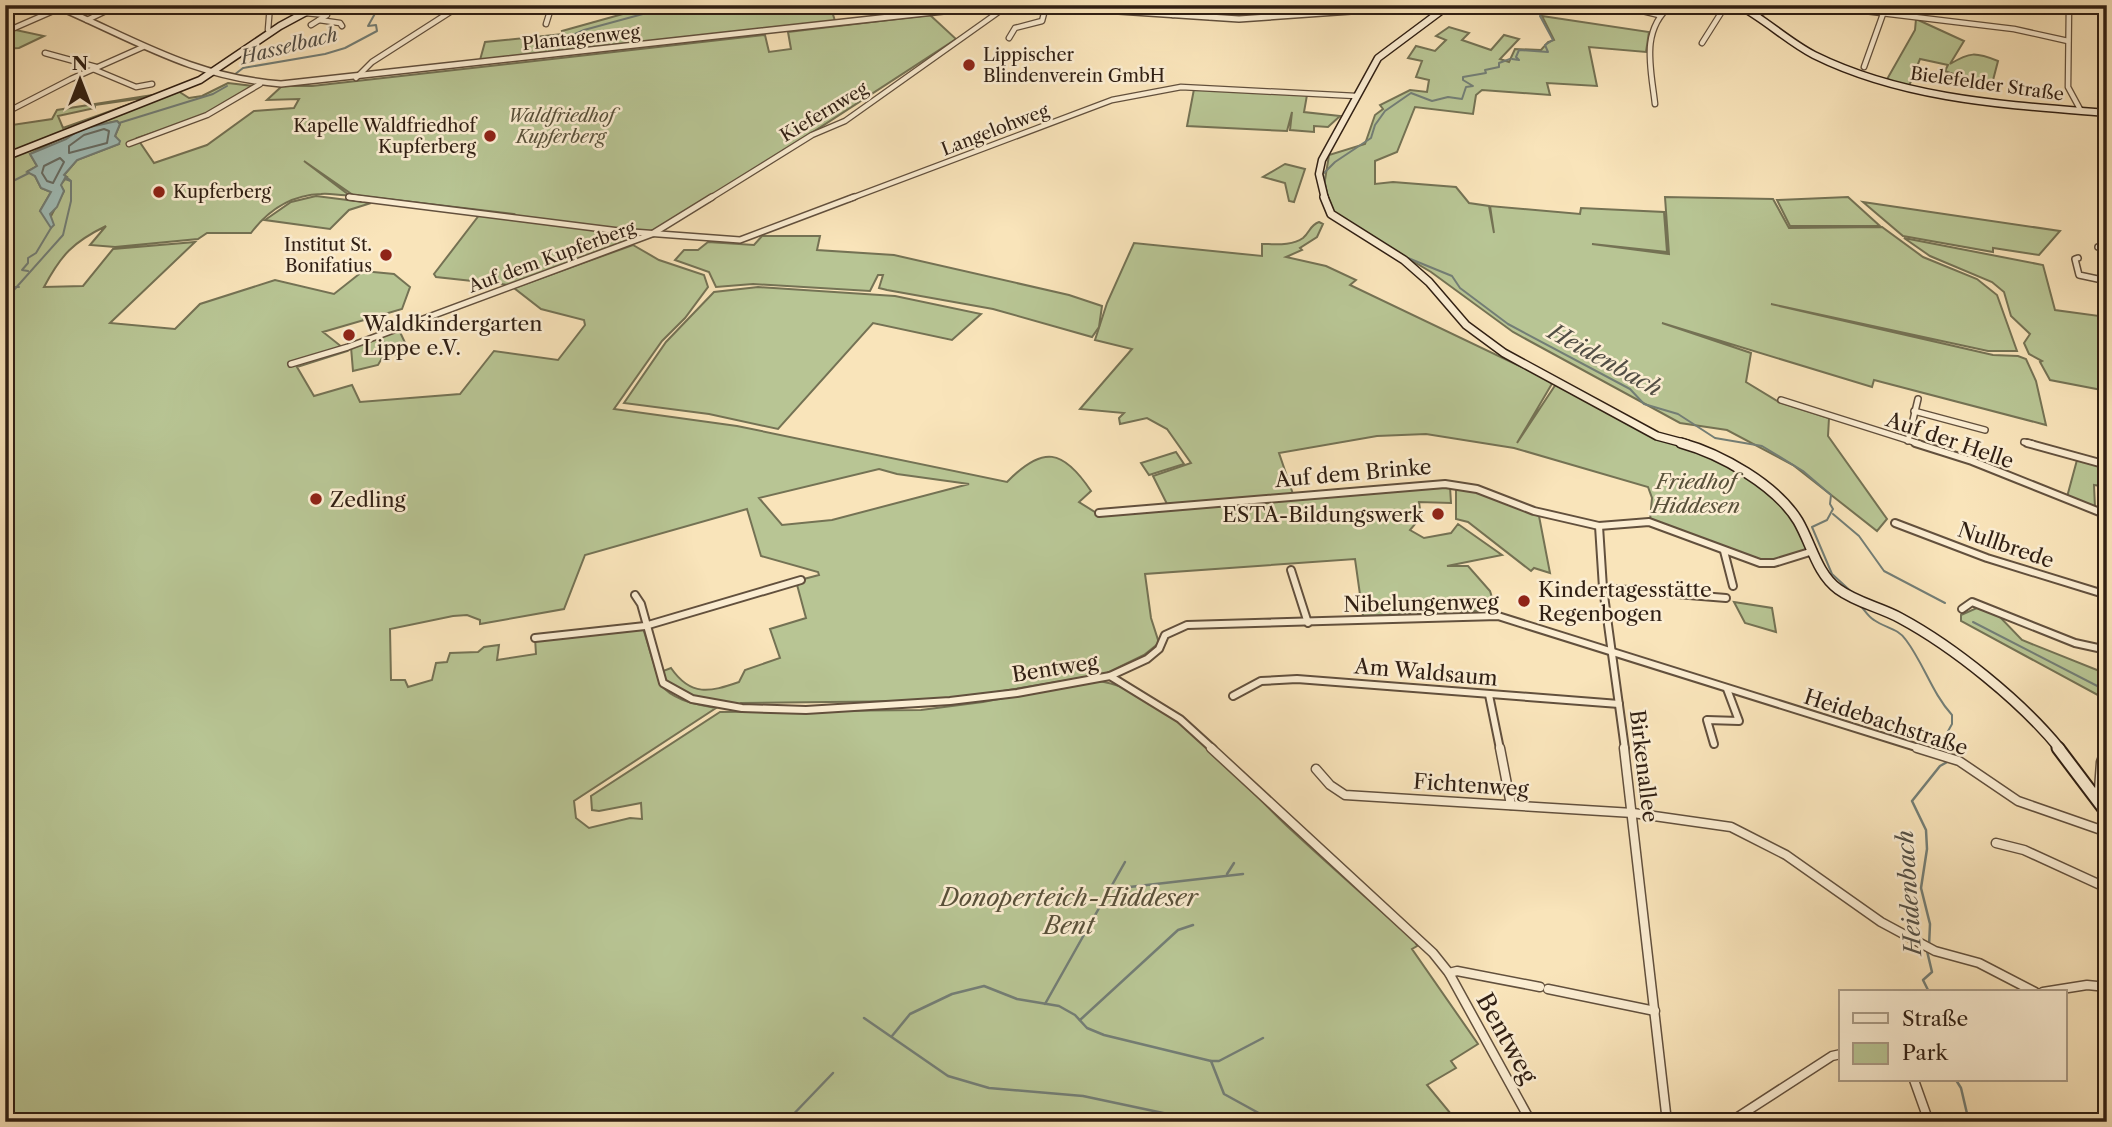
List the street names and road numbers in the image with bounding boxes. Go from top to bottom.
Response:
street label: Plantagenweg [521,21,641,55]
street label: Bielefelder Straße [1909,62,2065,106]
street label: Kiefernweg [776,77,872,147]
street label: Langelohweg [938,99,1052,161]
street label: Auf dem Kupferberg [465,216,639,298]
street label: Auf der Helle [1882,406,2017,474]
street label: Auf dem Brinke [1273,454,1432,492]
street label: Nullbrede [1955,517,2057,573]
street label: Nibelungenweg [1343,589,1500,617]
street label: Bentweg [1010,649,1101,687]
street label: Am Waldsaum [1352,653,1499,691]
street label: Heidebachstraße [1801,684,1971,760]
street label: Birkenallee [1625,708,1663,824]
street label: Fichtenweg [1412,768,1530,802]
street label: Bentweg [1470,988,1544,1089]

